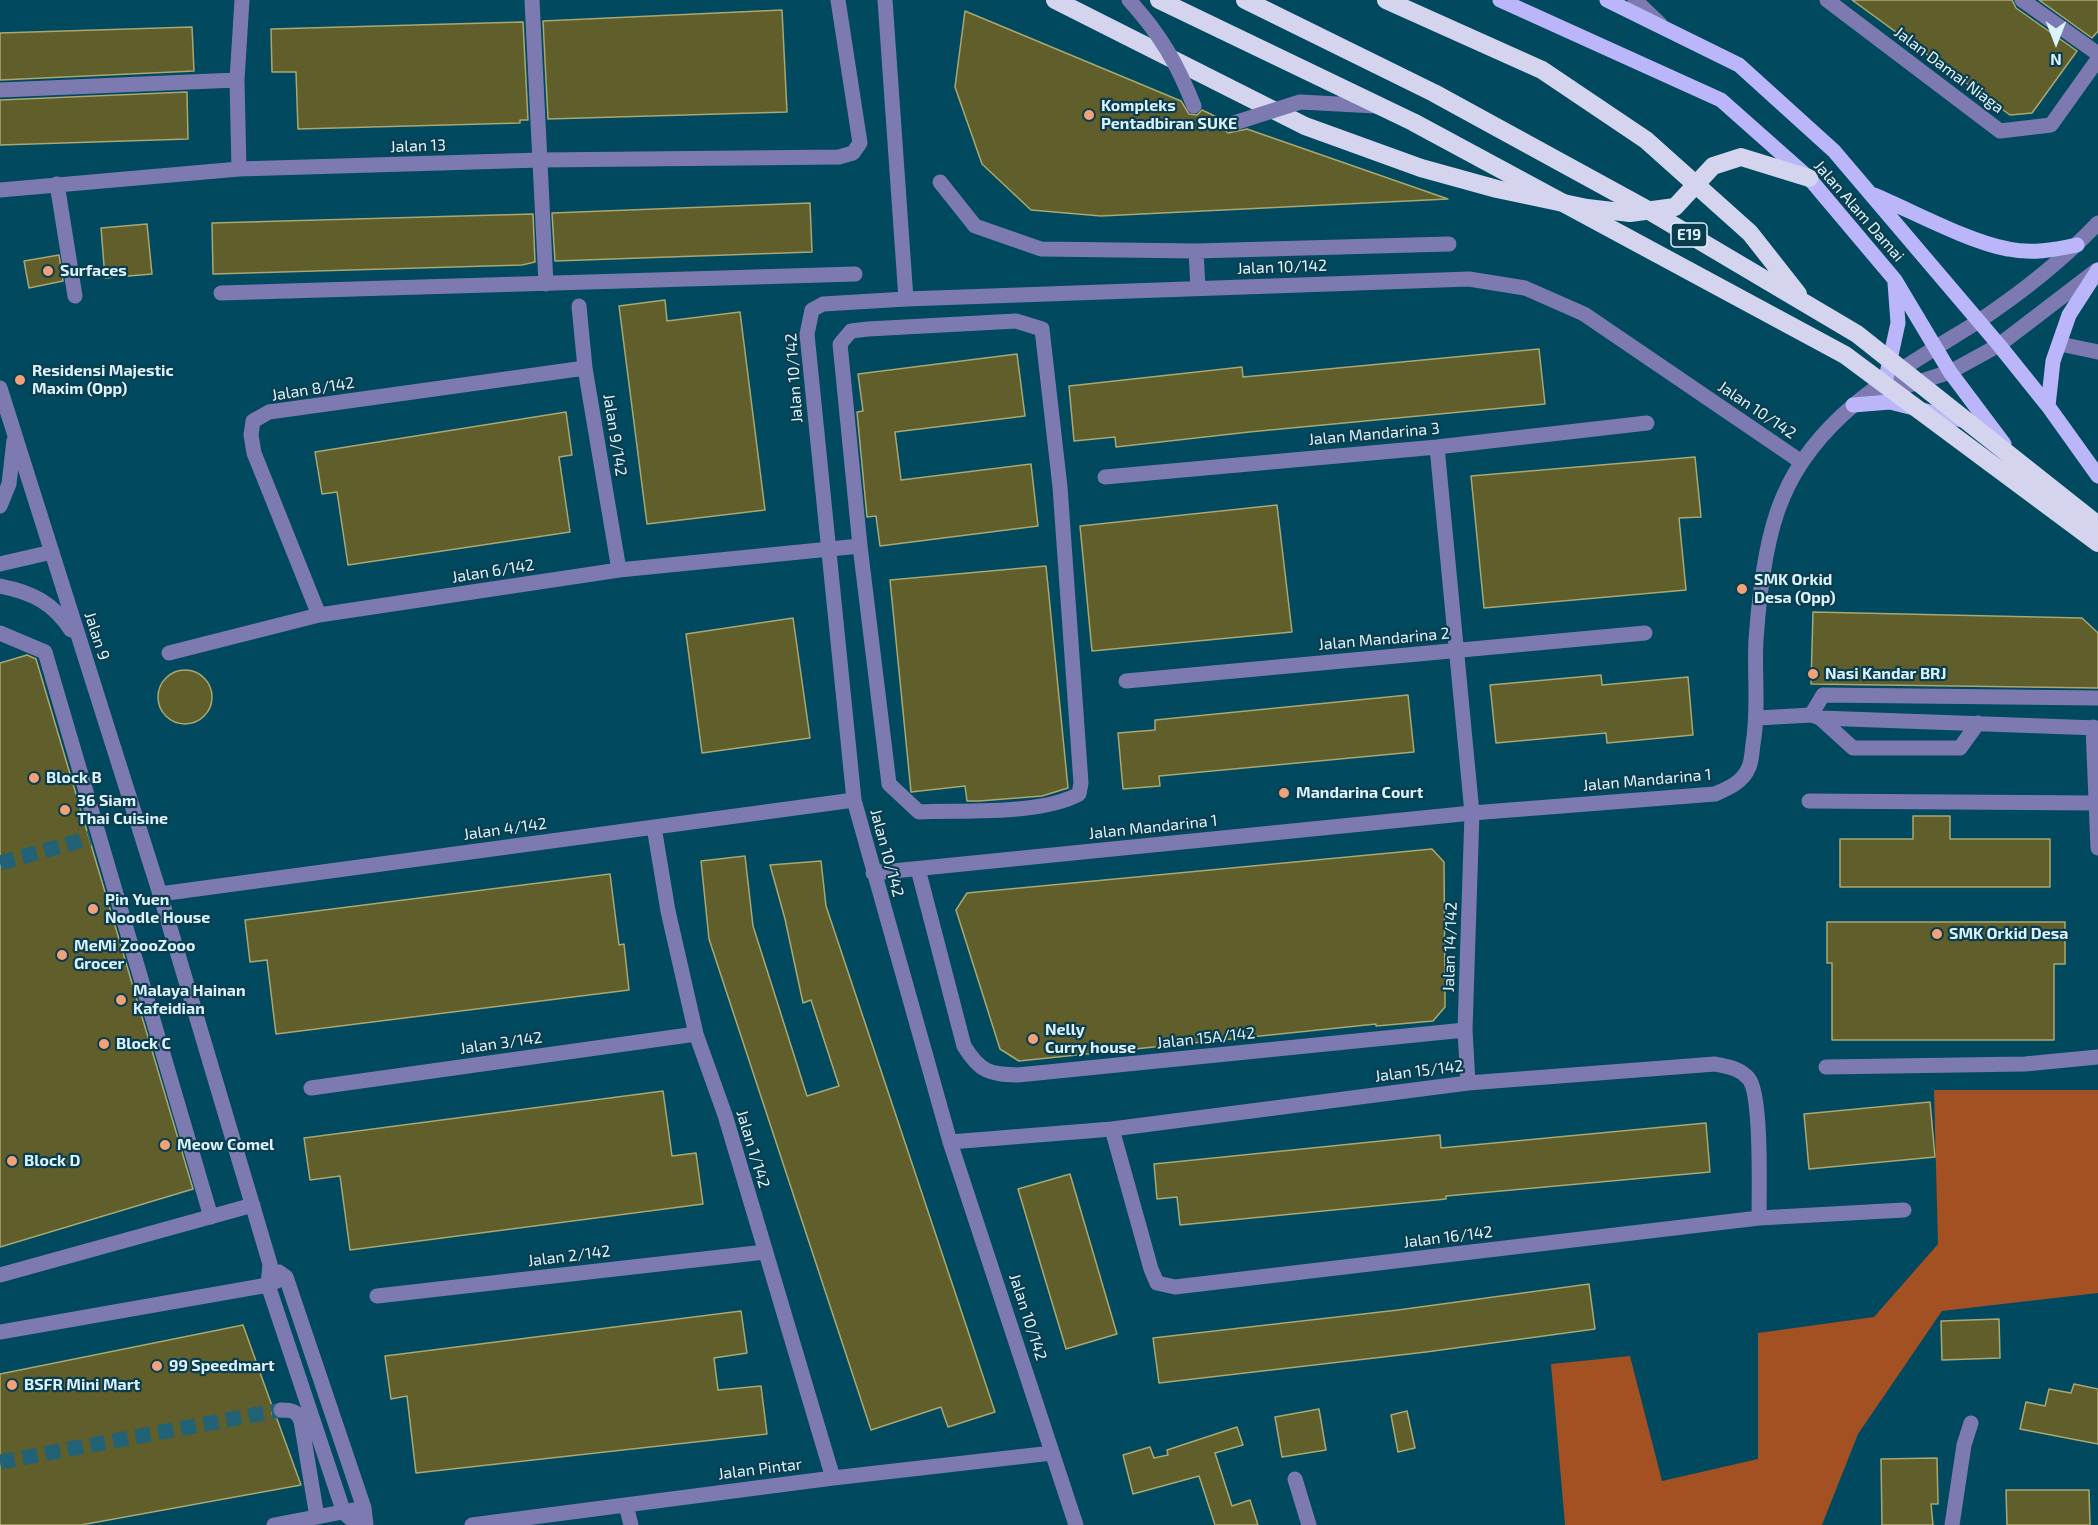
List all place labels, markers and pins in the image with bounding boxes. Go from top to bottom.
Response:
place label: Kompleks Pentadbiran SUKE [1101,96,1237,134]
marker: Kompleks Pentadbiran SUKE [1082,108,1096,122]
place label: Surfaces [60,261,127,281]
marker: Surfaces [41,264,55,278]
place label: Residensi Majestic Maxim (Opp) [32,361,174,399]
marker: Residensi Majestic Maxim (Opp) [13,373,27,387]
place label: SMK Orkid Desa (Opp) [1754,570,1836,608]
marker: SMK Orkid Desa (Opp) [1735,582,1749,596]
place label: Nasi Kandar BRJ [1825,664,1946,684]
marker: Nasi Kandar BRJ [1806,667,1820,681]
place label: Block B [46,768,102,788]
marker: Block B [27,771,41,785]
place label: Mandarina Court [1296,783,1423,803]
marker: Mandarina Court [1277,786,1291,800]
place label: 36 Siam Thai Cuisine [77,791,168,829]
marker: 36 Siam Thai Cuisine [58,803,72,817]
place label: Pin Yuen Noodle House [105,890,210,928]
marker: Pin Yuen Noodle House [86,902,100,916]
place label: SMK Orkid Desa [1949,924,2068,944]
marker: SMK Orkid Desa [1930,927,1944,941]
place label: MeMi ZoooZooo Grocer [74,936,195,974]
marker: MeMi ZoooZooo Grocer [55,948,69,962]
place label: Malaya Hainan Kafeidian [133,981,246,1019]
marker: Malaya Hainan Kafeidian [114,993,128,1007]
place label: Nelly Curry house [1045,1020,1136,1058]
marker: Nelly Curry house [1026,1032,1040,1046]
place label: Block C [116,1034,171,1054]
marker: Block C [97,1037,111,1051]
place label: Meow Comel [177,1135,274,1155]
marker: Meow Comel [158,1138,172,1152]
place label: Block D [24,1151,80,1171]
marker: Block D [5,1154,19,1168]
place label: 99 Speedmart [169,1356,275,1376]
marker: 99 Speedmart [150,1359,164,1373]
place label: BSFR Mini Mart [24,1375,140,1395]
marker: BSFR Mini Mart [5,1378,19,1392]

